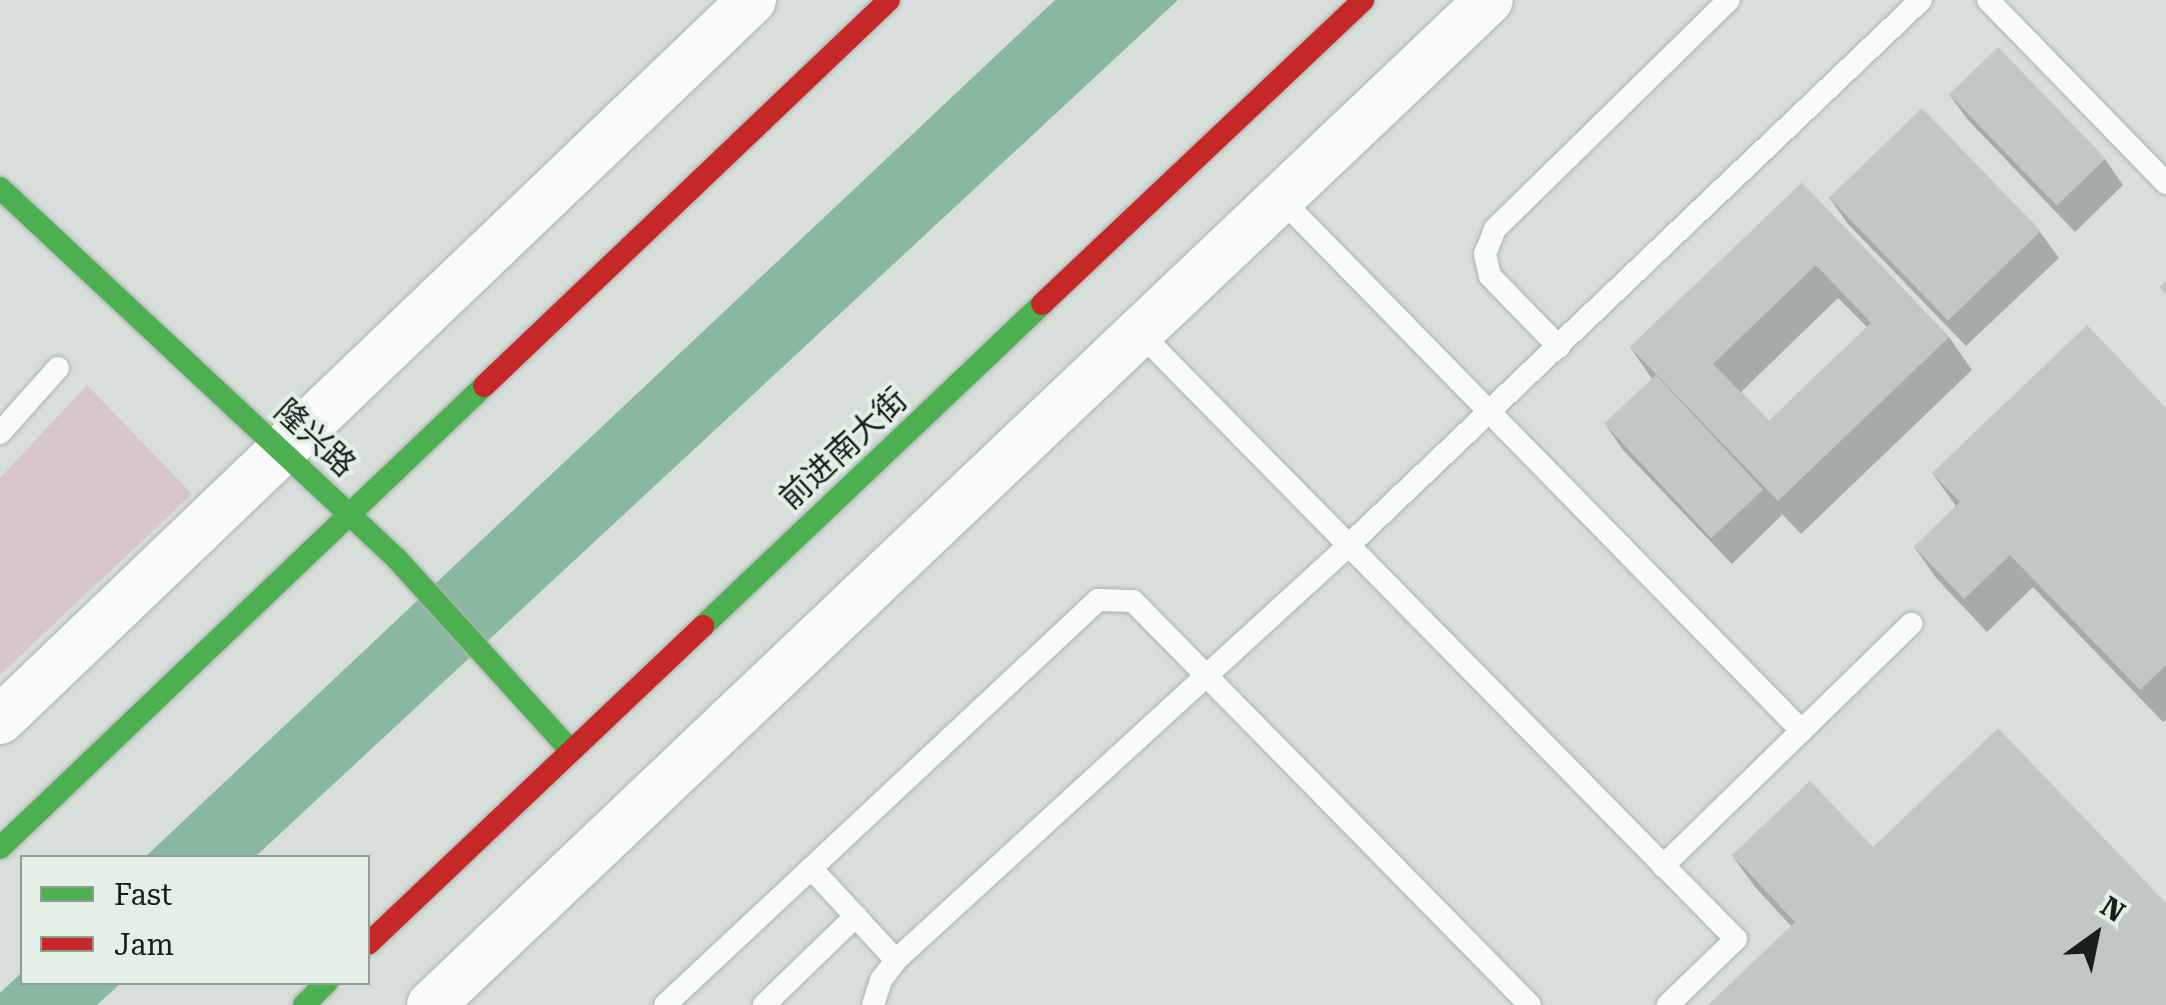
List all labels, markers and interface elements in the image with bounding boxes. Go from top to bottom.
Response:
street label: 前进南大街 [771,380,915,518]
street label: 隆兴路 [267,391,363,485]
legend [20,855,370,985]
text: Fast [114,877,172,912]
north arrow [2046,885,2146,985]
text: N [2095,890,2131,929]
text: Jam [114,927,174,962]

